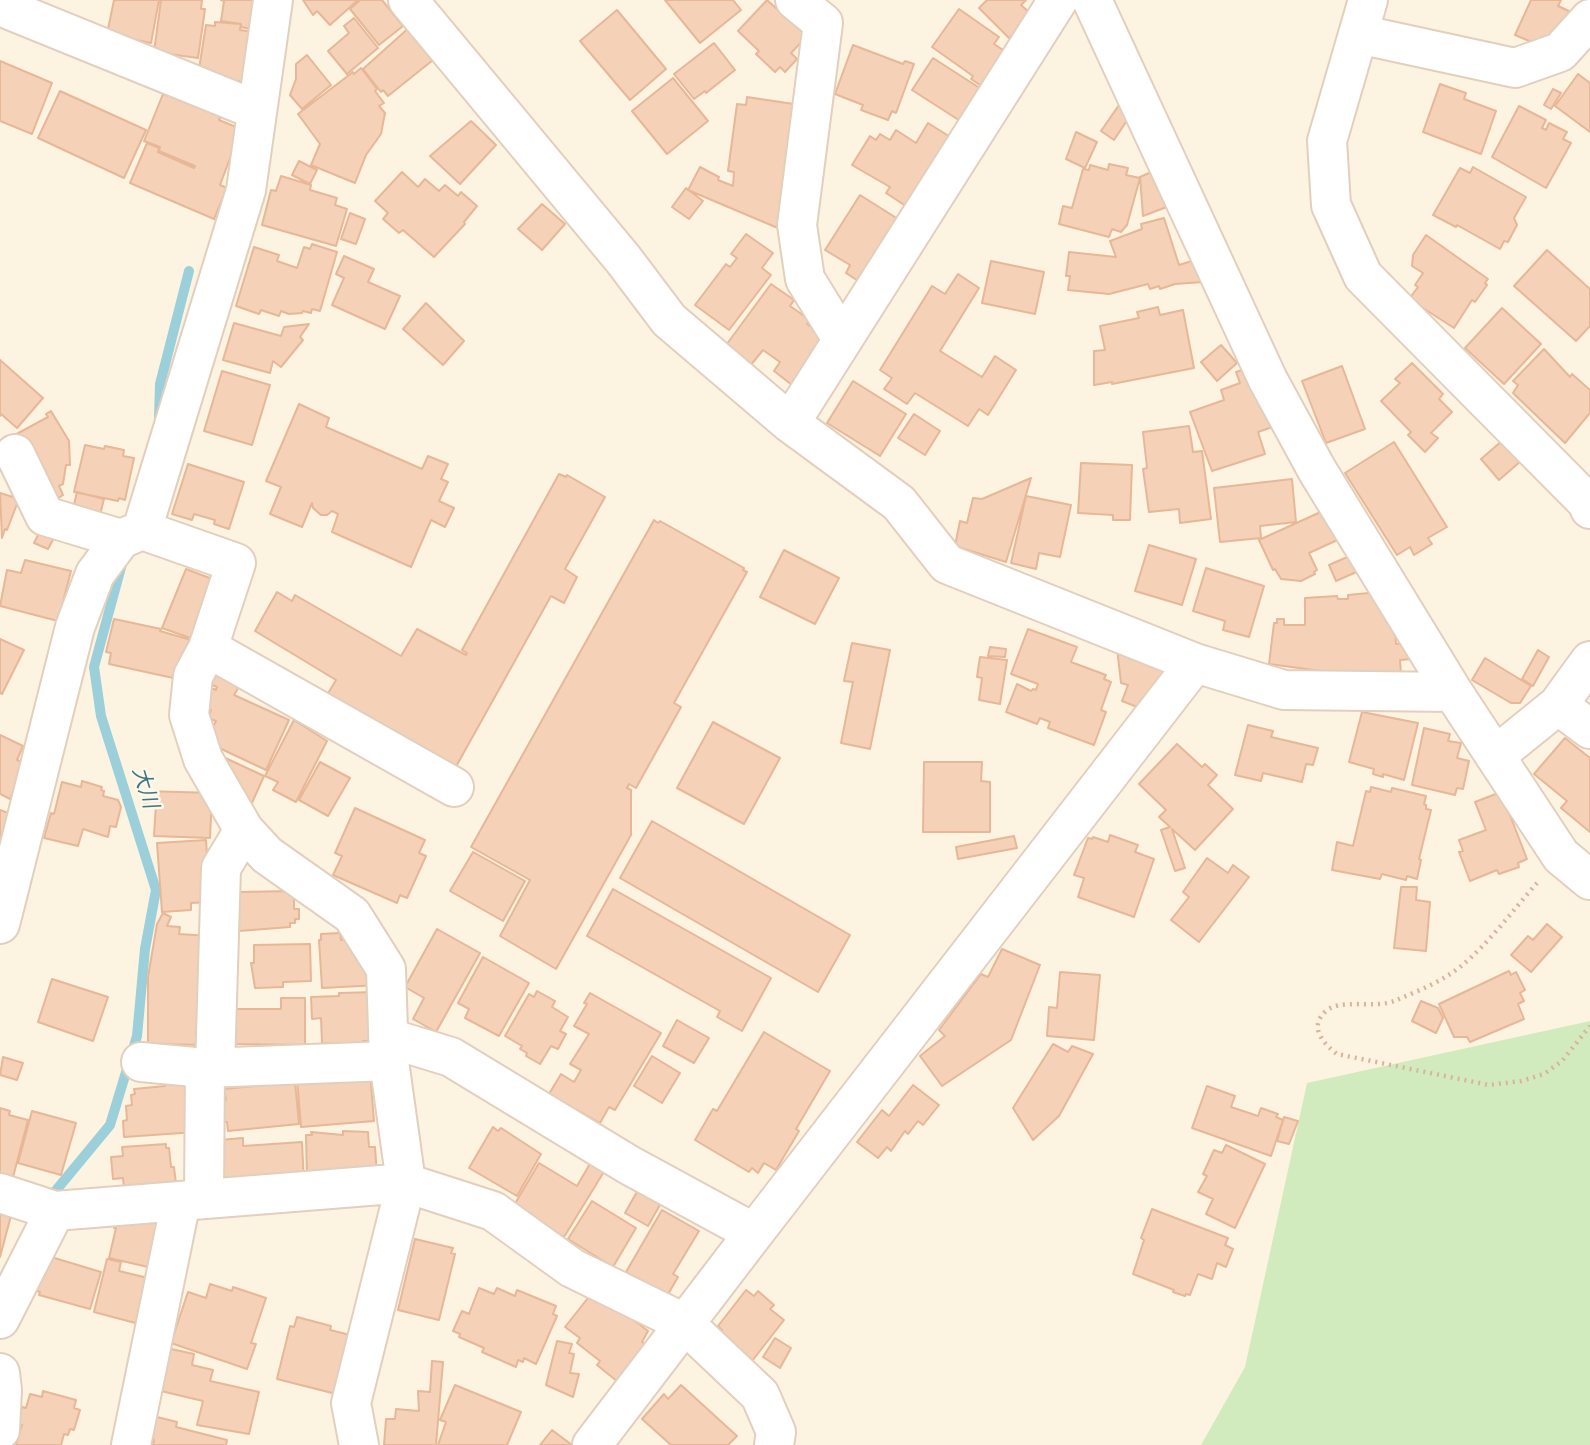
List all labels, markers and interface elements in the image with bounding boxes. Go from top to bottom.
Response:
water label: 大川 [126,764,162,812]

